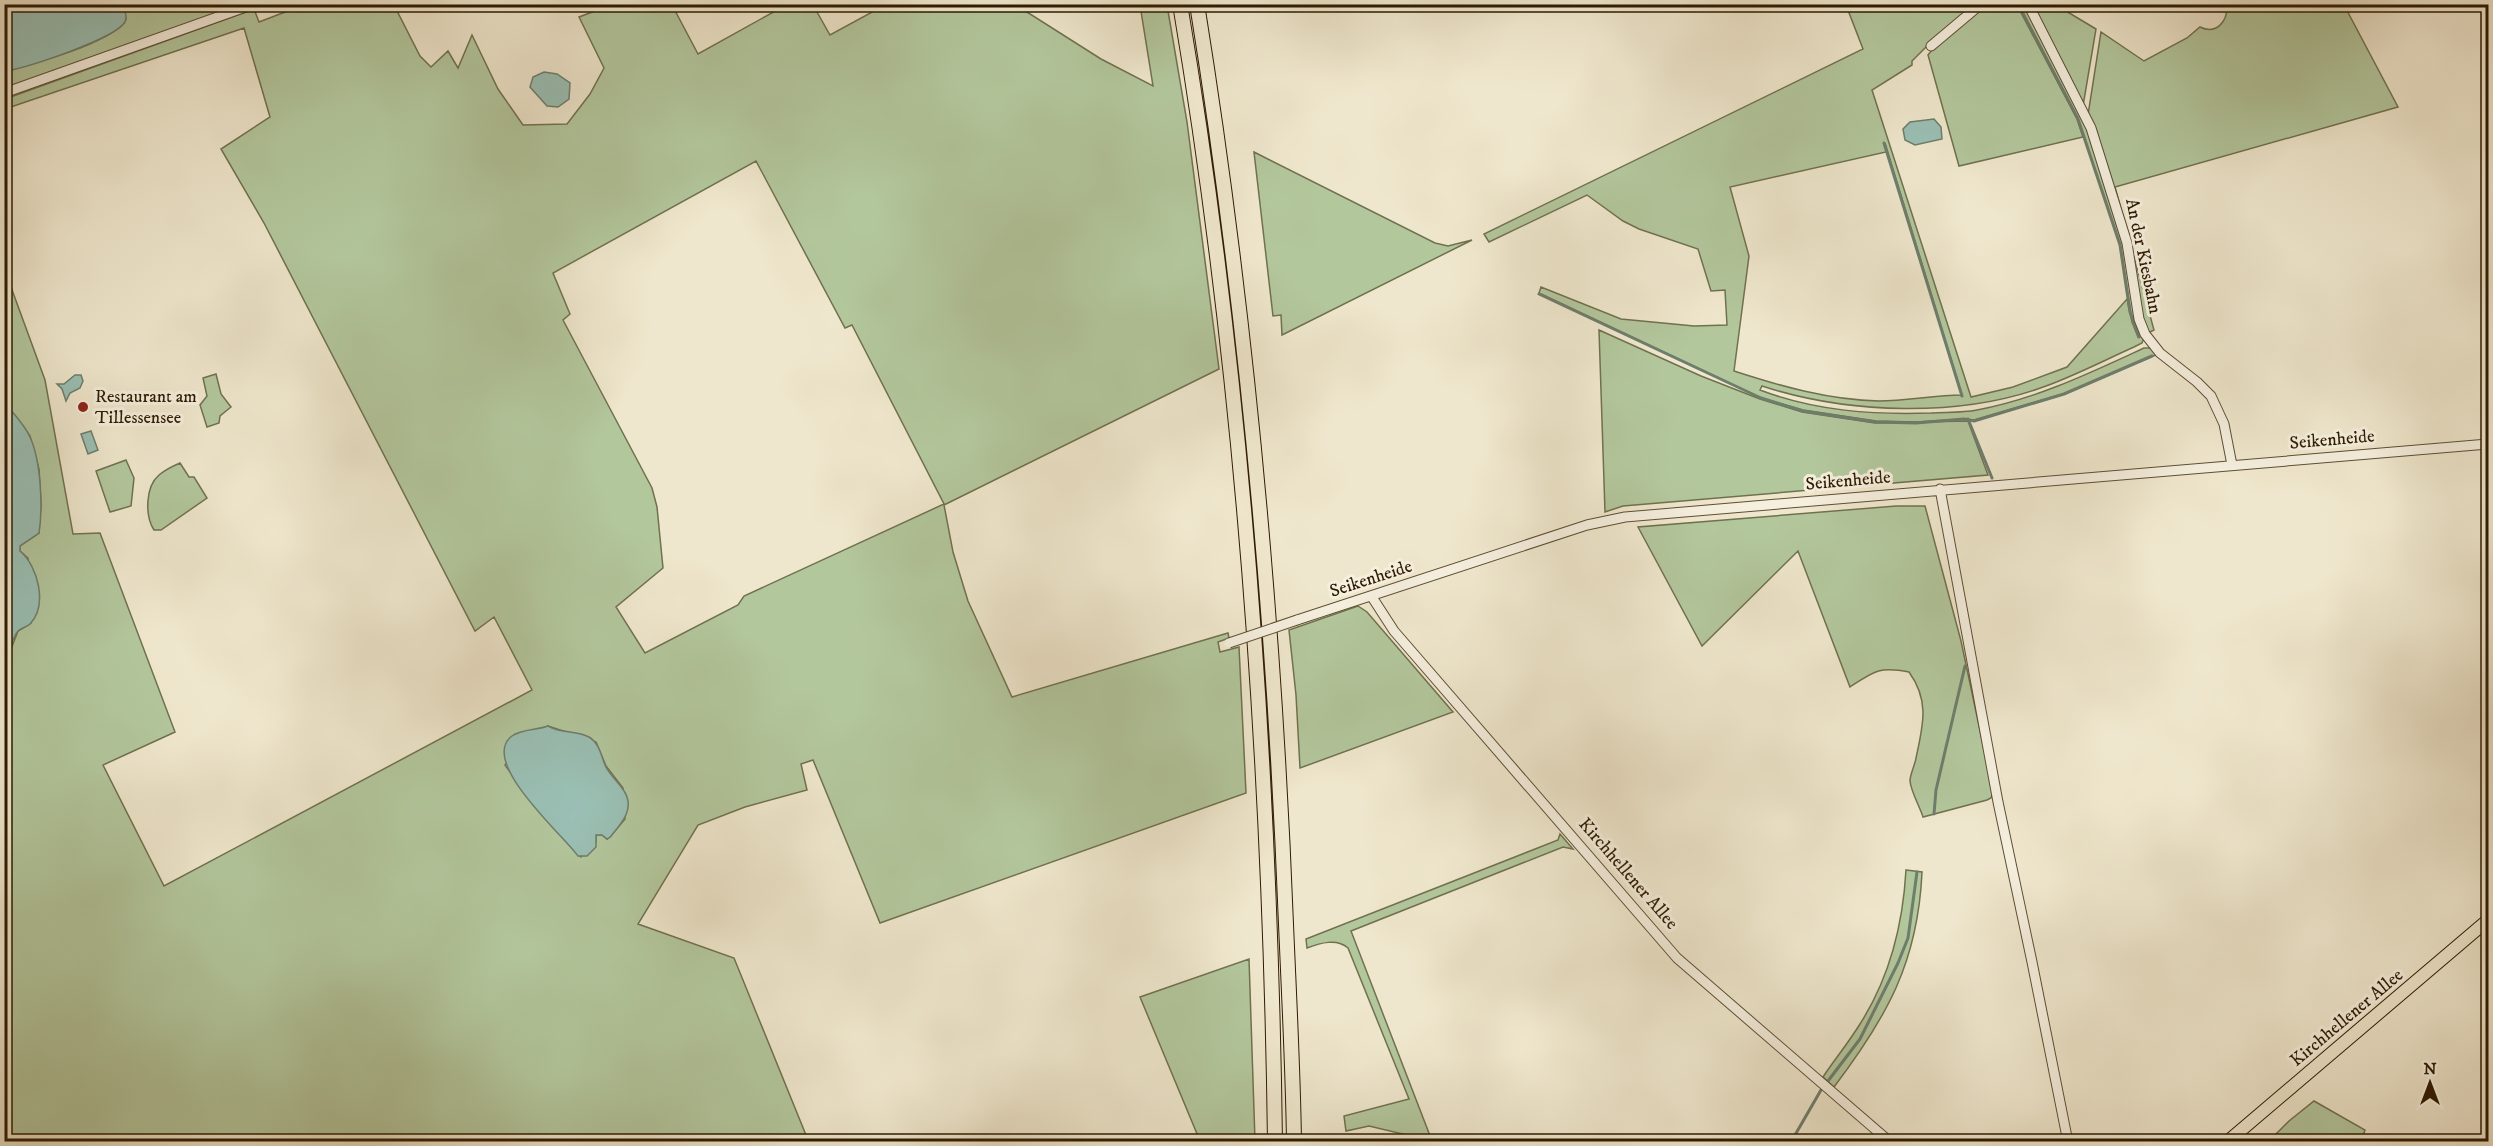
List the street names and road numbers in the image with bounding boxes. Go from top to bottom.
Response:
street label: An der Kiesbahn [2120,196,2166,316]
street label: Seikenheide [2289,425,2375,455]
street label: Seikenheide [1805,466,1891,496]
street label: Seikenheide [1327,555,1415,603]
street label: Kirchhellener Allee [1574,814,1682,934]
street label: Kirchhellener Allee [2286,964,2408,1072]

